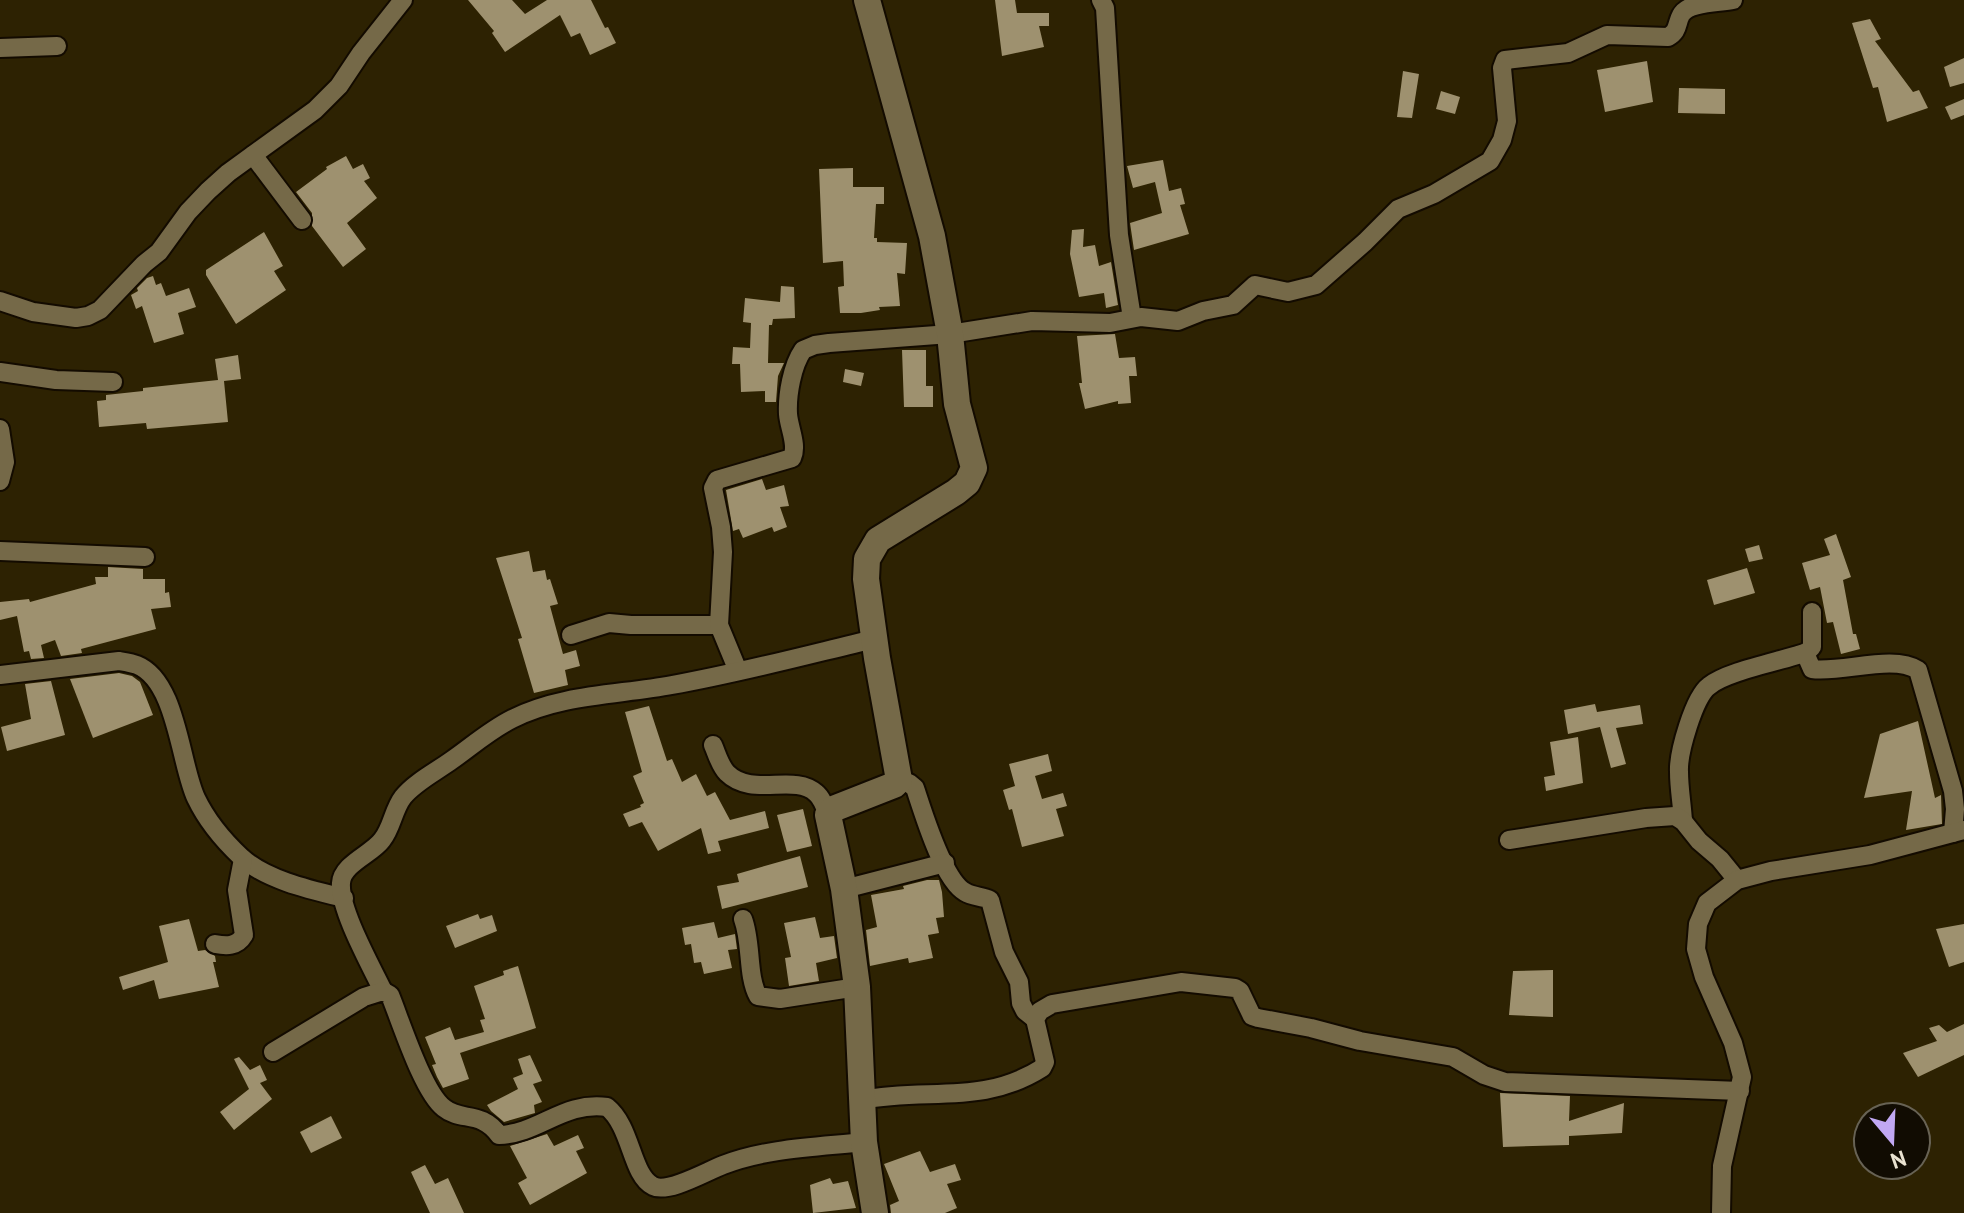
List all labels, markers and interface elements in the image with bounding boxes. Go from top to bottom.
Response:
north arrow [1852,1101,1932,1181]
text: N [1887,1144,1910,1176]

